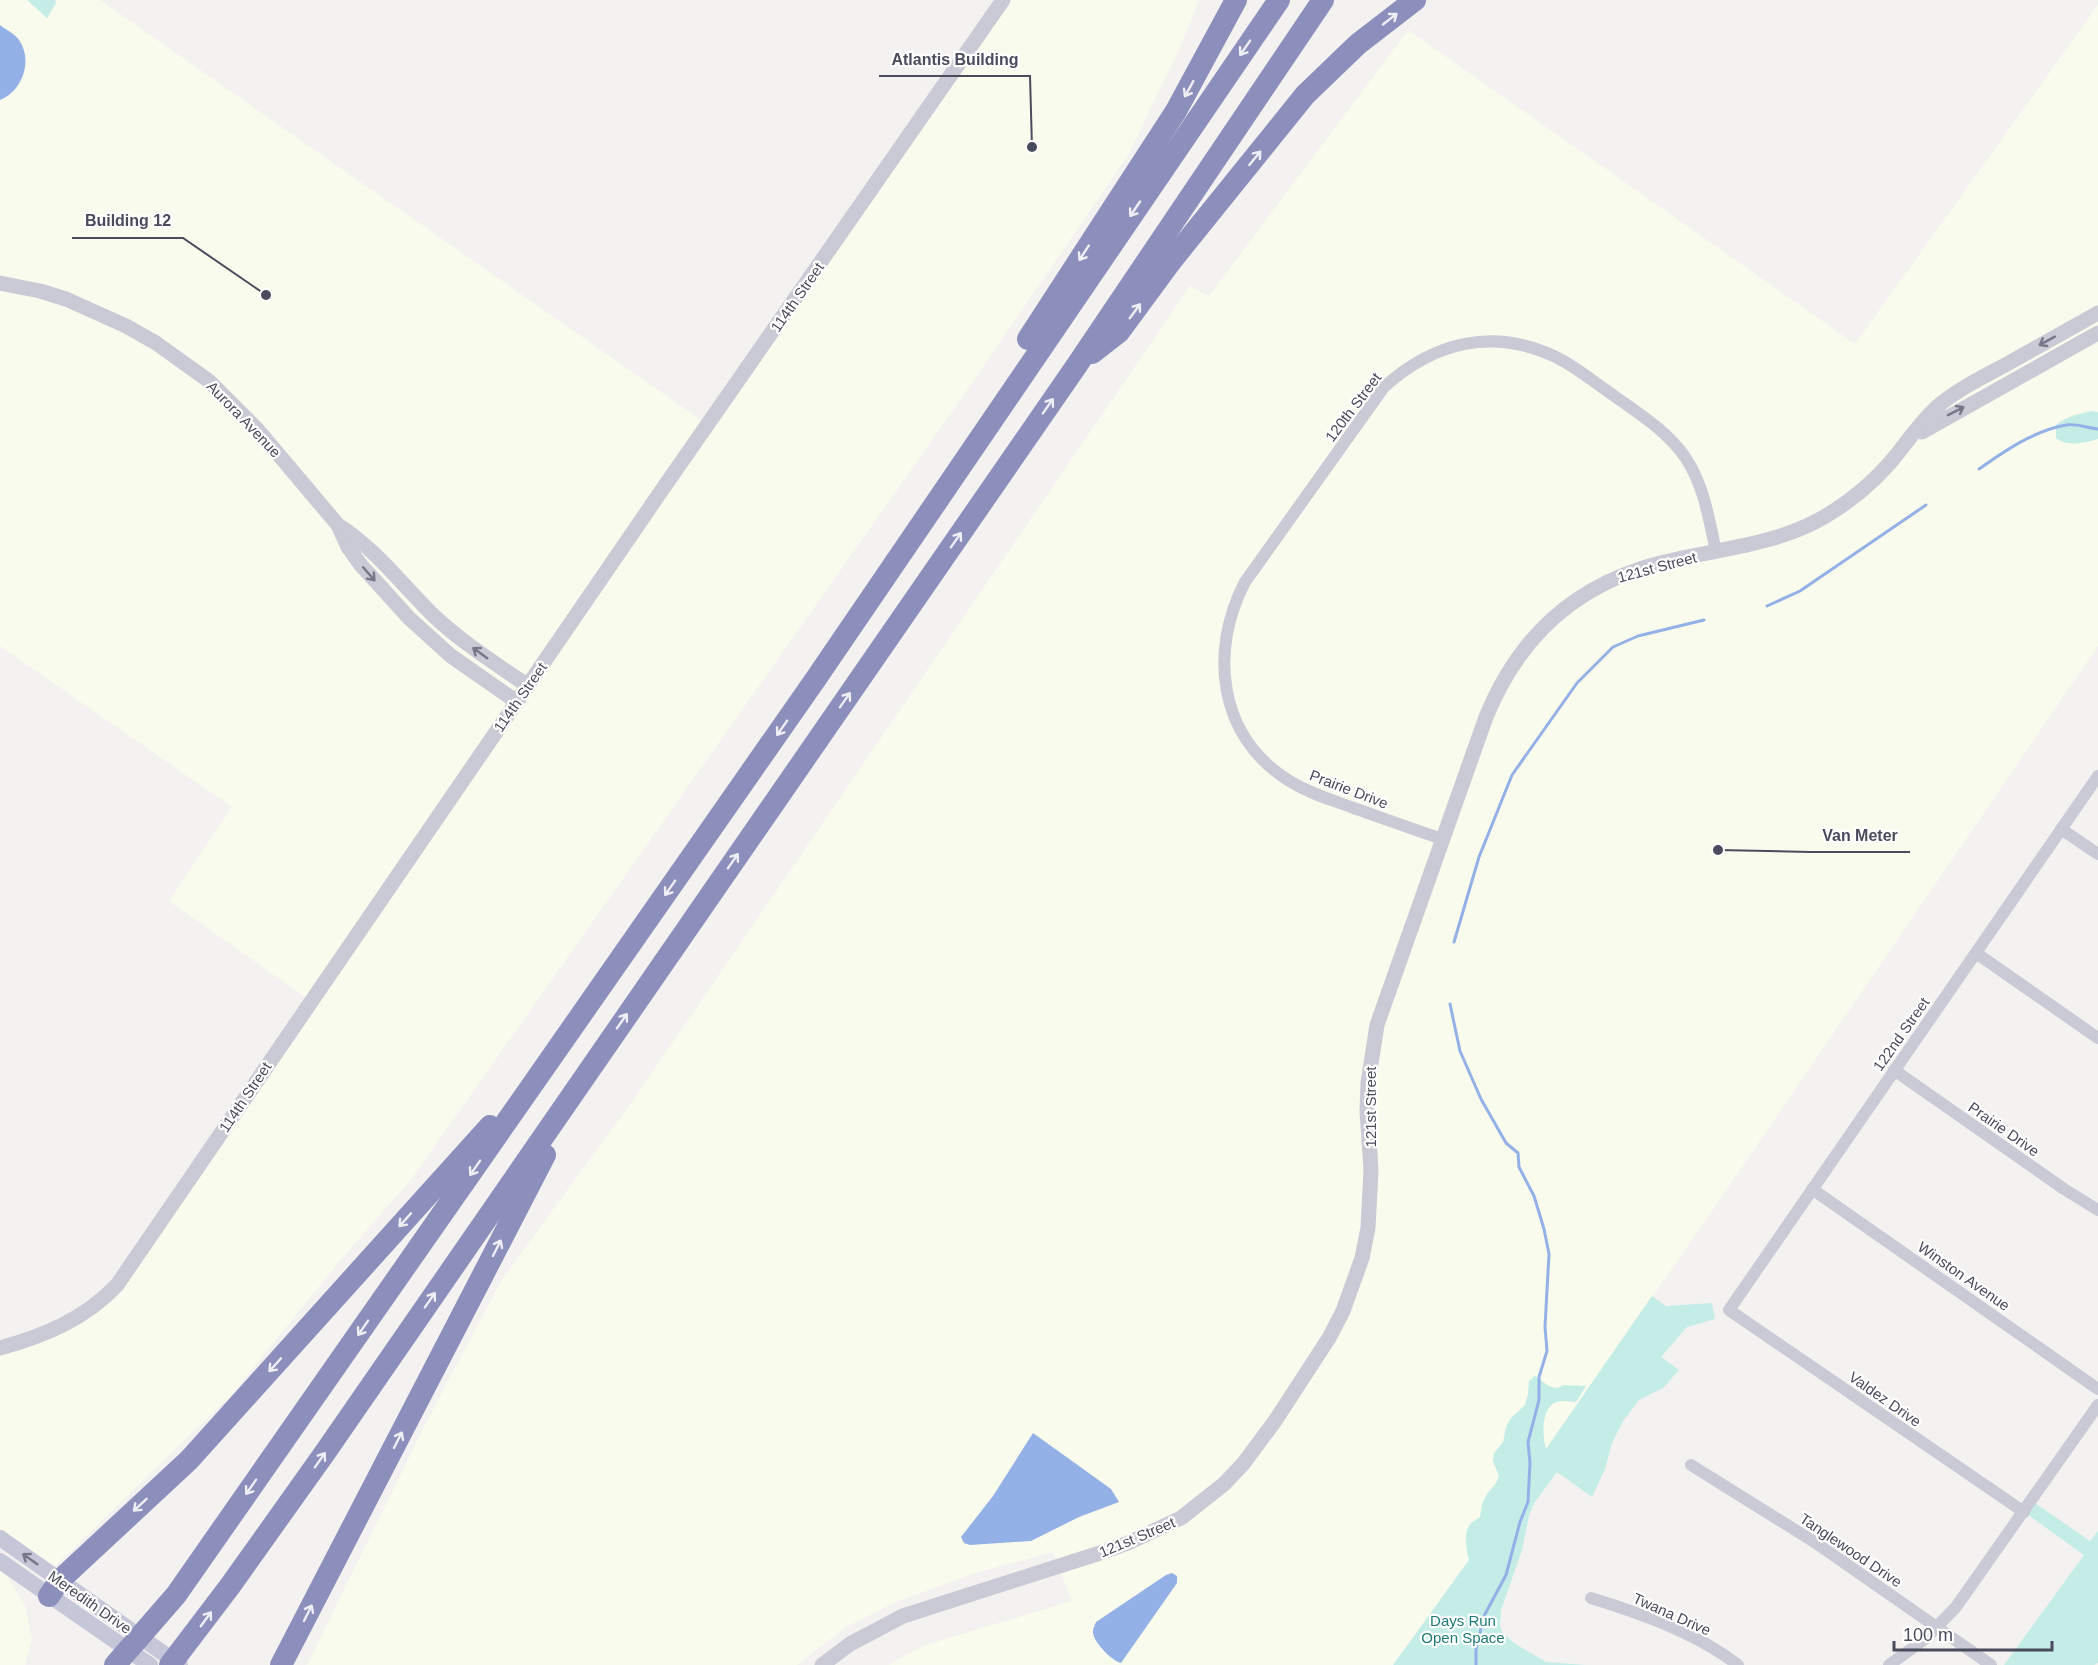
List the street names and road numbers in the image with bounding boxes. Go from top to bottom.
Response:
street label: 114th Street [767,258,828,335]
street label: 120th Street [1322,369,1385,445]
street label: Aurora Avenue [204,377,284,461]
street label: 121st Street [1616,548,1699,586]
street label: 114th Street [490,658,551,735]
street label: Prairie Drive [1307,766,1391,812]
street label: 122nd Street [1869,993,1933,1074]
street label: 114th Street [215,1058,275,1135]
street label: 121st Street [1362,1066,1379,1147]
street label: Prairie Drive [1965,1098,2043,1160]
street label: Winston Avenue [1915,1238,2013,1314]
street label: Valdez Drive [1846,1368,1924,1430]
street label: Tanglewood Drive [1797,1510,1905,1590]
street label: 121st Street [1096,1513,1178,1561]
street label: Meredith Drive [45,1567,135,1637]
street label: Twana Drive [1630,1589,1714,1639]

